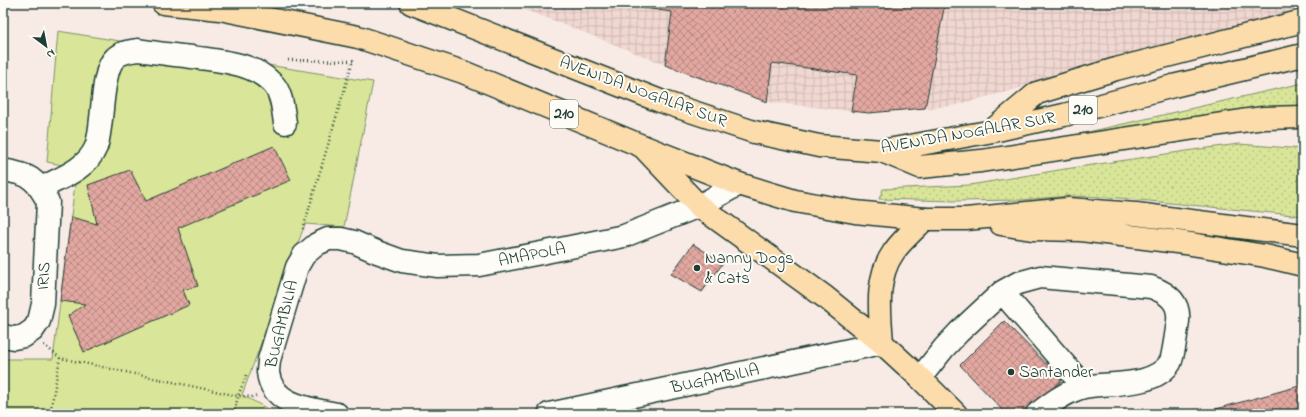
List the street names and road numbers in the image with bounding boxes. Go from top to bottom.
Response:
street label: AVENIDA NOGALAR SUR [556,50,731,134]
road number: 210 [1069,96,1097,124]
road number: 210 [550,100,578,128]
street label: AVENIDA NOGALAR SUR [879,105,1058,161]
street label: AMAPOLA [496,236,568,274]
street label: IRIS [31,261,57,291]
street label: BUGAMBILIA [259,277,305,372]
street label: BUGAMBILIA [667,357,762,401]

